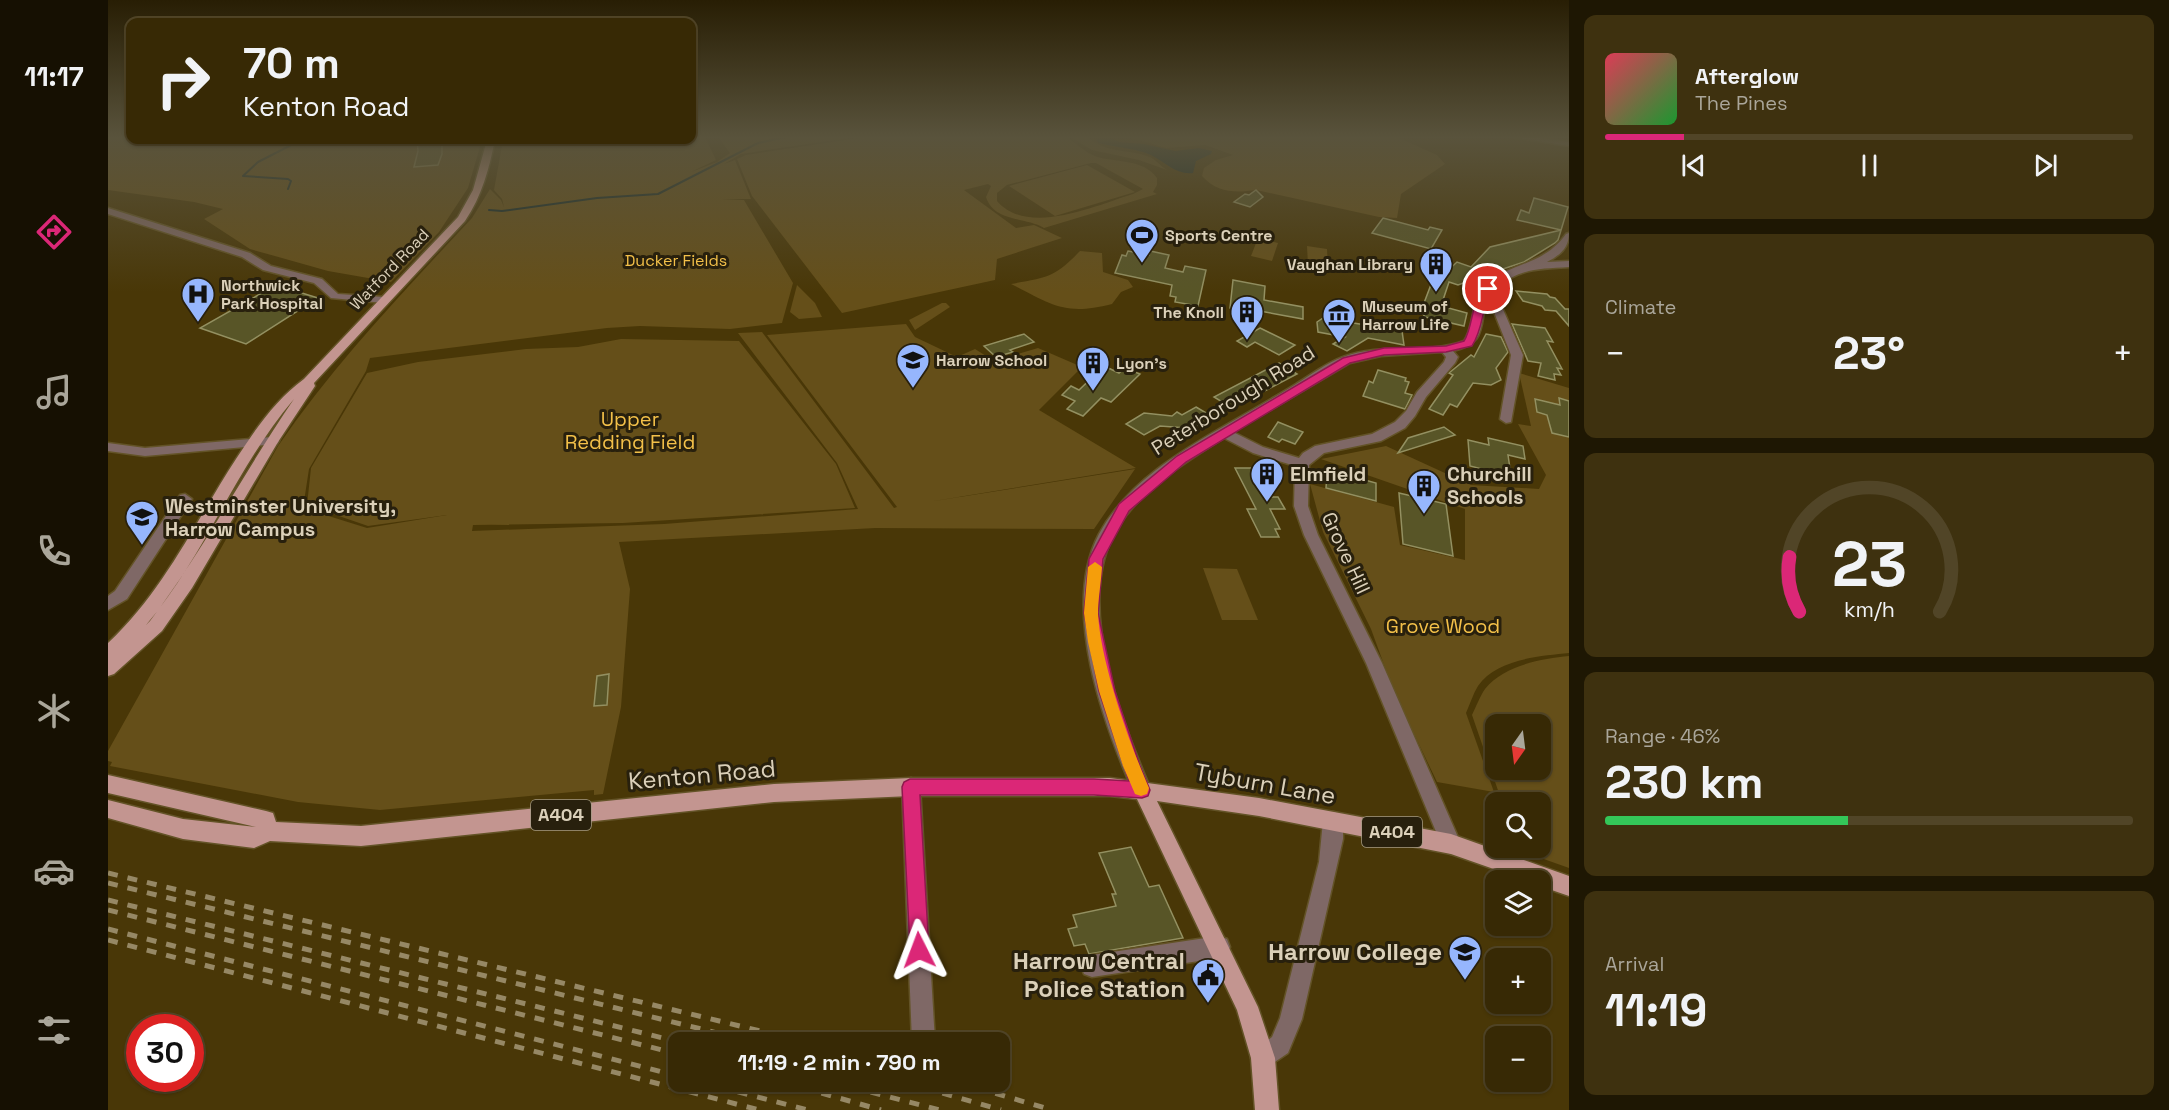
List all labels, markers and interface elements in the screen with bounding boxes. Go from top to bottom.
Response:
text: 70 m [243,37,340,90]
icon: right [144,42,222,120]
text: 11:17 [24,59,84,94]
text: Afterglow [1695,62,1799,90]
text: Kenton Road [243,89,409,124]
text: The Pines [1695,90,1788,116]
icon: previous [1677,149,1710,182]
icon: pause [1853,149,1886,182]
icon: next [2029,149,2062,182]
icon: directions [33,211,75,253]
sports icon: Sports Centre [1124,217,1160,264]
street label: Watford Road [345,224,434,315]
place label: Sports Centre [1165,225,1273,246]
building icon: Vaughan Library [1418,246,1454,293]
park label: Ducker Fields [625,250,727,271]
place label: Vaughan Library [1287,254,1413,275]
pin [1462,263,1513,314]
icon: arrive [1471,272,1504,305]
place label: Northwick Park Hospital [221,275,323,314]
hospital icon: Northwick Park Hospital [180,276,216,323]
building icon: The Knoll [1229,294,1265,341]
text: Climate [1605,294,1676,320]
place label: Museum of Harrow Life [1362,296,1449,335]
museum icon: Museum of Harrow Life [1321,297,1357,344]
place label: The Knoll [1153,302,1224,323]
text: 23° [1833,325,1905,382]
text: − [1605,333,1625,375]
text: + [2113,333,2133,375]
street label: Peterborough Road [1147,339,1319,461]
school or university icon: Harrow School [895,342,931,389]
building icon: Lyon's [1075,345,1111,392]
place label: Harrow School [936,350,1047,371]
place label: Lyon's [1116,353,1167,374]
icon: music [33,371,75,413]
park label: Upper Redding Field [565,406,695,455]
building icon: Elmfield [1249,456,1285,503]
place label: Elmfield [1290,461,1366,487]
place label: Churchill Schools [1447,461,1532,510]
building icon: Churchill Schools [1406,468,1442,515]
place label: Westminster University, Harrow Campus [165,493,396,542]
school or university icon: Westminster University, Harrow Campus [124,499,160,546]
street label: Grove Hill [1316,508,1376,598]
text: 23 [1831,525,1906,604]
icon: phone [33,530,75,572]
text: km/h [1843,596,1895,623]
park label: Grove Wood [1386,613,1500,639]
icon: climate [33,690,75,732]
north arrow [1485,714,1551,780]
map controls [1485,714,1551,1092]
text: Range · 46% [1605,723,1720,749]
street label: Kenton Road [627,753,777,796]
text: 230 km [1605,754,1764,811]
street label: Tyburn Lane [1192,756,1338,811]
button: search [1485,792,1551,858]
road number: A404 [531,800,591,830]
road number: A404 [1362,817,1422,847]
icon: car [33,850,75,892]
button: layers [1485,870,1551,936]
position arrow [887,918,951,982]
school or university icon: Harrow College [1447,934,1483,981]
place label: Harrow College [1268,936,1442,967]
place label: Harrow Central Police Station [1013,945,1185,1004]
button: + [1485,948,1551,1014]
text: Arrival [1605,951,1664,977]
public building icon: Harrow Central Police Station [1190,957,1226,1004]
text: 11:19 [1605,982,1707,1039]
icon: filters [33,1009,75,1051]
speed limit sign: 30 [126,1014,204,1092]
button: − [1485,1026,1551,1092]
text: 11:19 · 2 min · 790 m [737,1048,941,1076]

